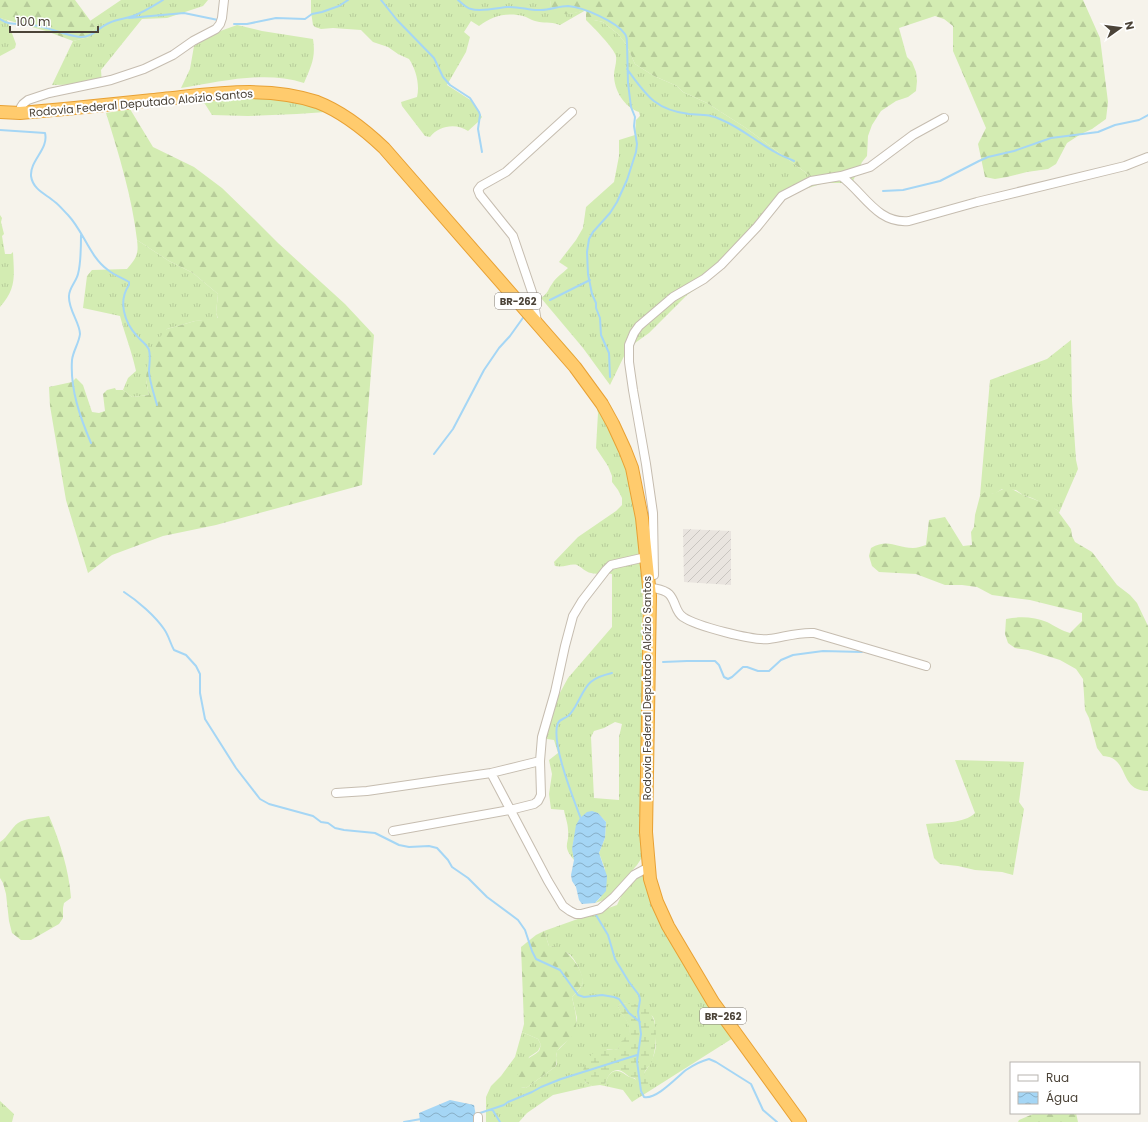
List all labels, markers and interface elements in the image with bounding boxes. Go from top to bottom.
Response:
scale bar [10,8,98,34]
north arrow [1100,8,1140,48]
text: 100 m [16,13,50,30]
text: N [1121,20,1138,32]
street label: Rodovia Federal Deputado Aloízio Santos [28,85,254,121]
road number: BR-262 [495,293,541,309]
street label: Rodovia Federal Deputado Aloízio Santos [639,576,655,800]
road number: BR-262 [700,1008,746,1024]
legend [1010,1062,1140,1114]
text: Rua [1046,1069,1069,1086]
text: Água [1046,1089,1078,1106]

